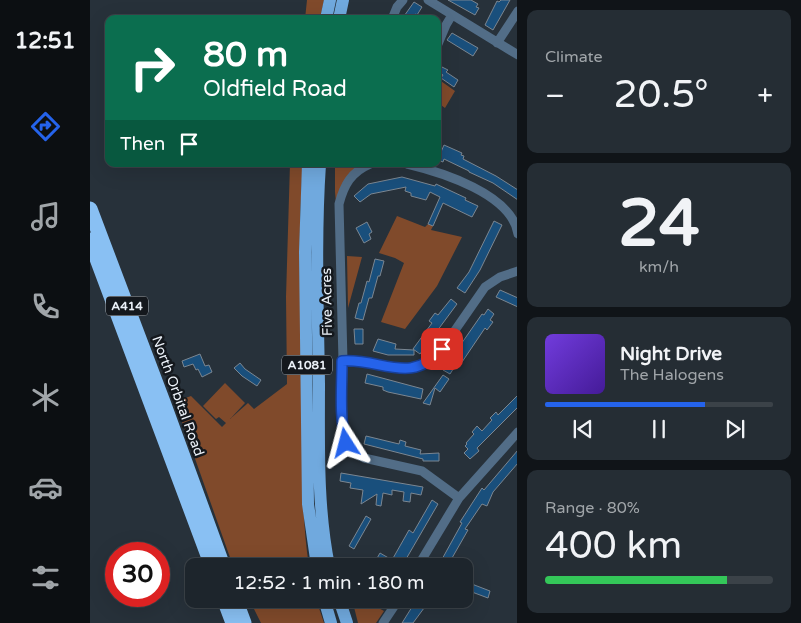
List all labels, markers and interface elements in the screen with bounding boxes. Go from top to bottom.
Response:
text: 12:51 [15,28,75,54]
text: 80 m [203,34,288,76]
icon: right [120,35,185,100]
text: Climate [545,47,603,67]
text: 20.5° [614,72,709,118]
text: Oldfield Road [203,76,347,102]
text: − [545,79,565,113]
text: + [757,79,773,113]
icon: directions [28,109,63,144]
icon: arrive [175,130,203,158]
text: Then [120,133,165,155]
text: 24 [618,185,700,264]
icon: music [28,199,63,234]
text: km/h [639,257,679,277]
street label: Five Acres [318,267,336,336]
icon: phone [28,289,63,324]
road number: A414 [106,296,148,316]
pin [421,328,463,370]
street label: North Orbital Road [148,333,208,459]
icon: arrive [428,335,456,363]
text: Night Drive [620,343,722,365]
road number: A1081 [282,356,332,374]
text: The Halogens [620,365,724,385]
icon: climate [28,380,63,415]
icon: previous [569,415,597,443]
icon: pause [645,415,673,443]
icon: next [721,415,749,443]
position arrow [319,416,371,468]
icon: car [28,470,63,505]
text: Range · 80% [545,498,640,518]
text: 400 km [545,523,682,569]
speed limit sign: 30 [105,542,170,607]
icon: filters [28,560,63,595]
text: 12:52 · 1 min · 180 m [233,572,425,594]

